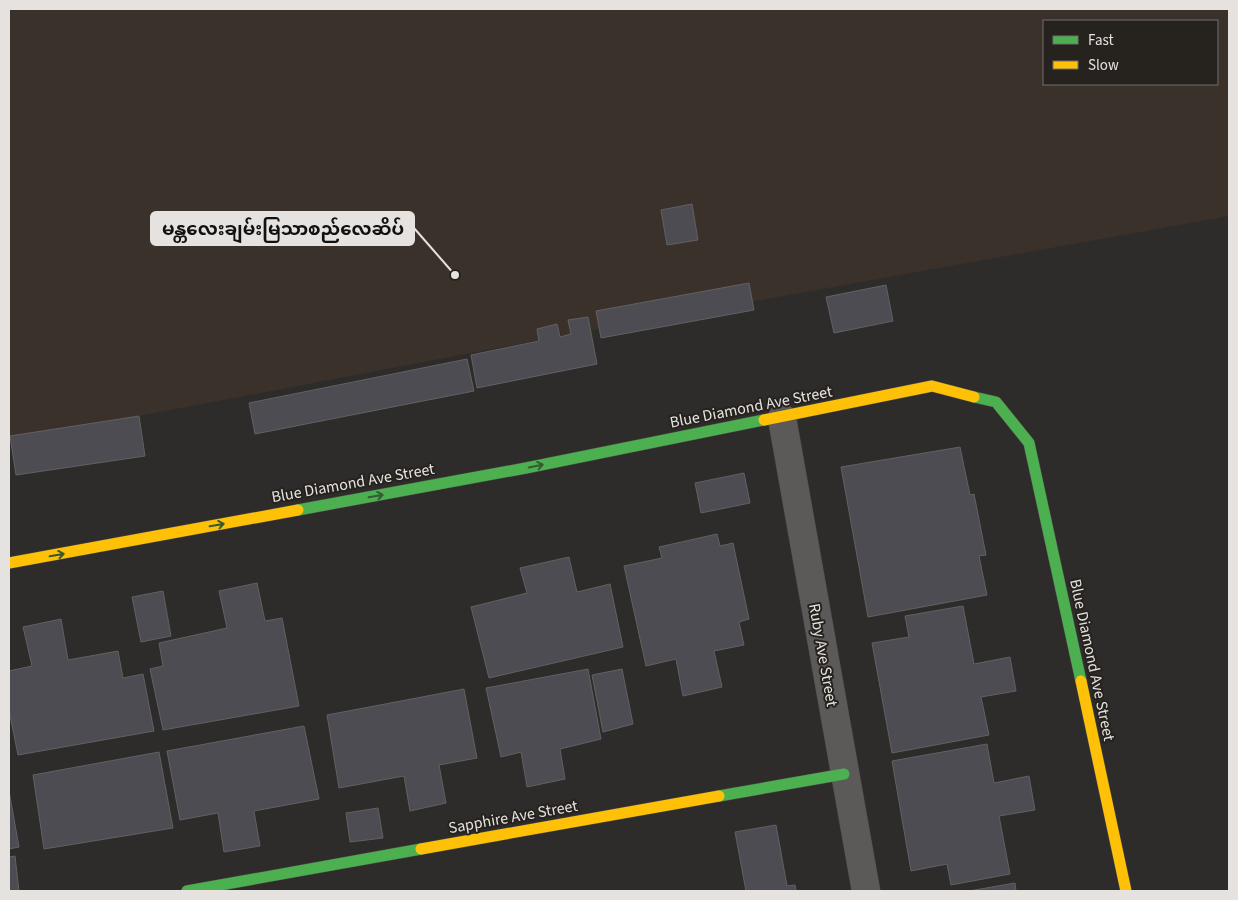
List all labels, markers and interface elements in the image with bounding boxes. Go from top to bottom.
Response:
legend [1043,20,1218,85]
text: Fast [1088,30,1114,51]
text: Slow [1088,55,1119,76]
callout: မန္တလေးချမ်းမြသာစည်လေဆိပ် [151,212,414,245]
text: မန္တလေးချမ်းမြသာစည်လေဆိပ် [162,217,404,244]
street label: Blue Diamond Ave Street [668,380,835,434]
street label: Blue Diamond Ave Street [270,458,437,508]
one-way arrow [528,461,544,471]
one-way arrow [368,490,384,500]
one-way arrow [208,520,224,530]
one-way arrow [48,549,64,559]
street label: Blue Diamond Ave Street [1064,577,1120,744]
street label: Ruby Ave Street [803,602,843,709]
street label: Sapphire Ave Street [447,795,580,839]

